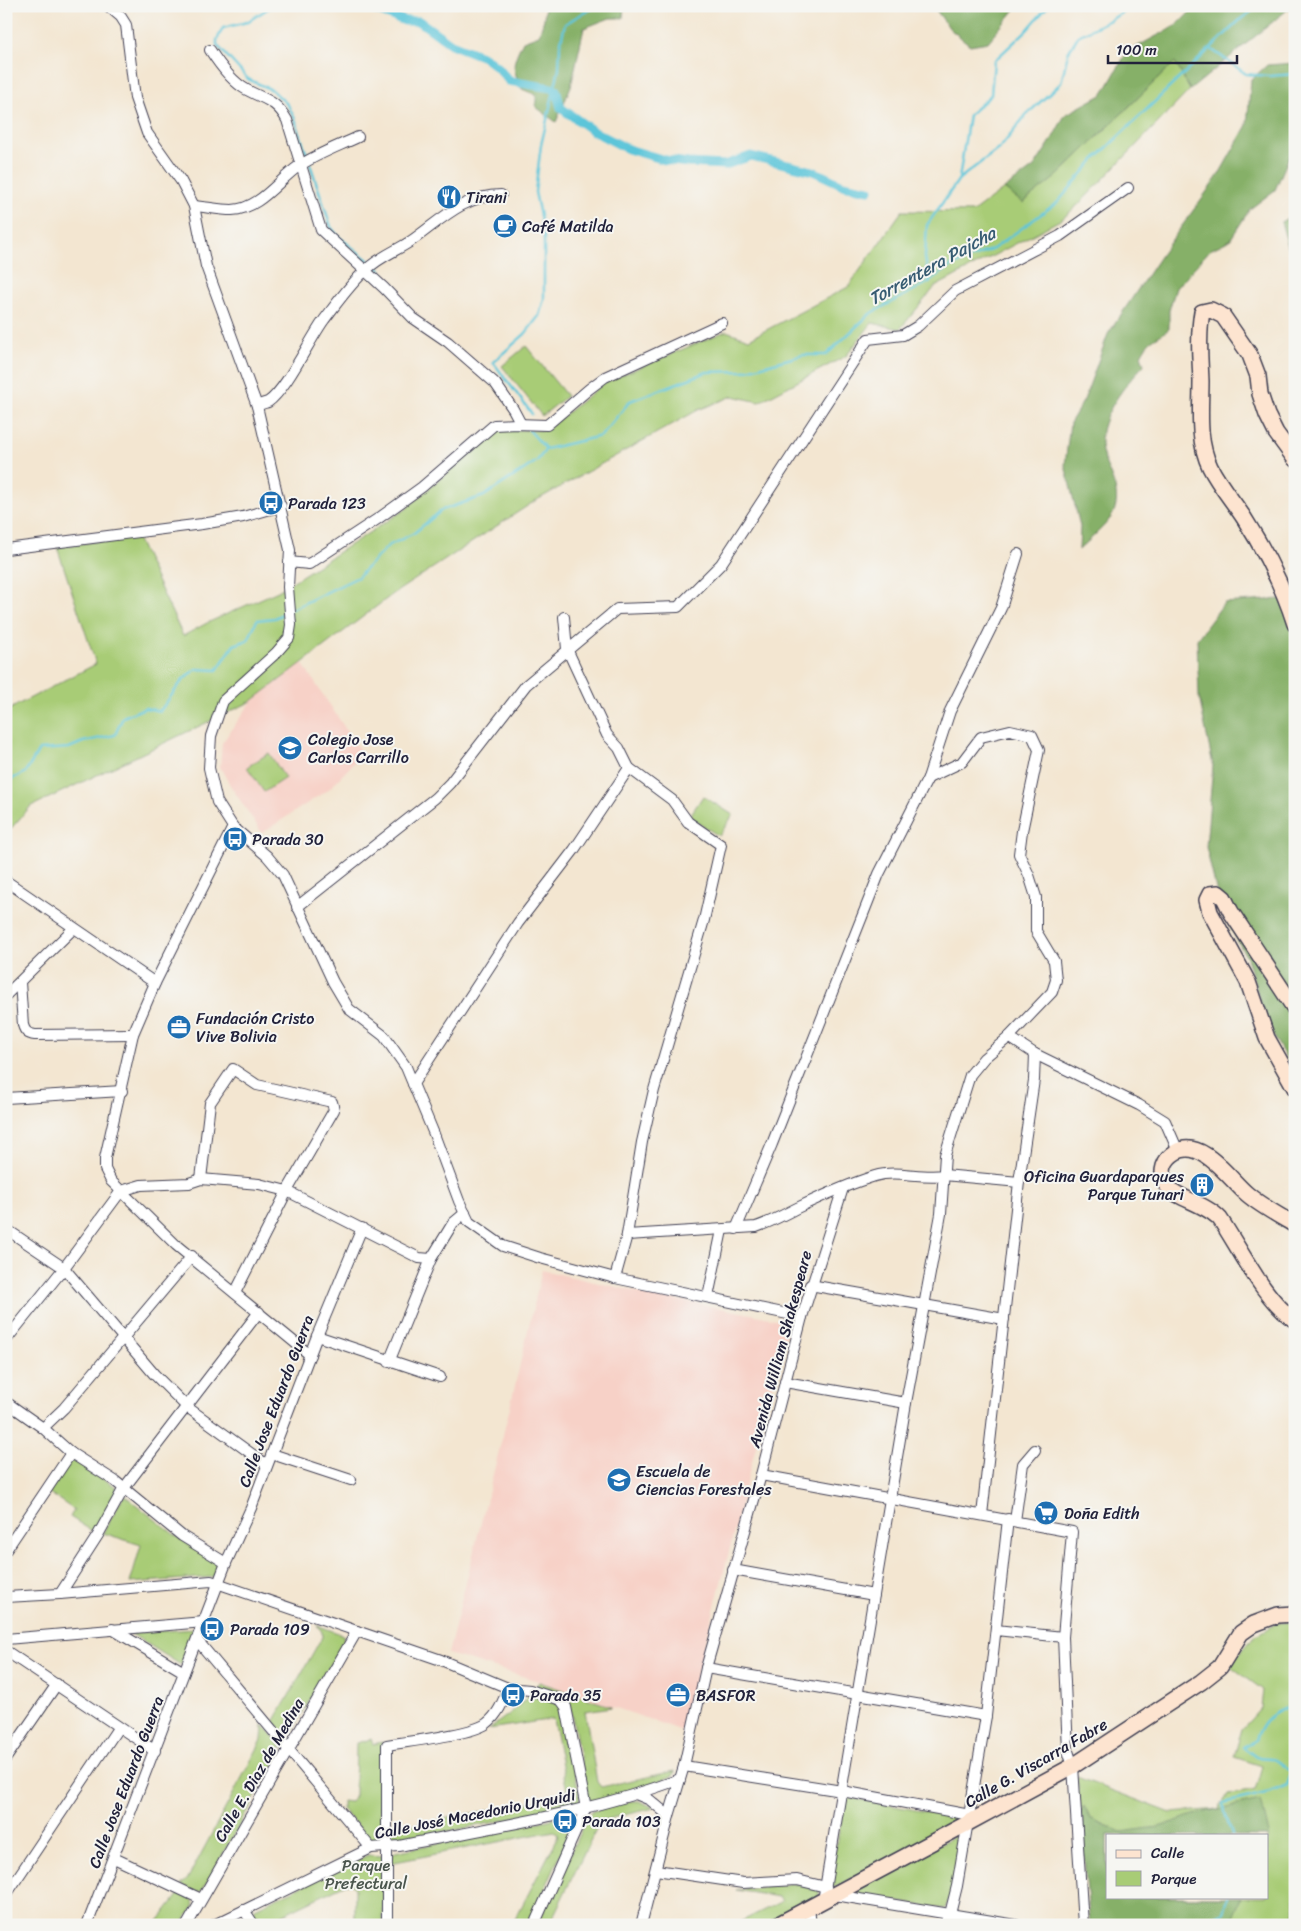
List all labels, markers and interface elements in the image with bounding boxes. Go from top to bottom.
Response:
scale bar [1108,32,1237,64]
text: 100 m [1116,37,1157,63]
place label: Tirani [466,183,508,212]
restaurant icon: Tirani [436,184,462,210]
place label: Café Matilda [522,212,614,241]
cafe icon: Café Matilda [492,213,518,239]
water label: Torrentera Pajcha [862,217,1003,314]
place label: Parada 123 [288,489,366,518]
bus stop icon: Parada 123 [258,490,284,516]
place label: Colegio Jose Carlos Carrillo [308,725,409,772]
school or university icon: Colegio Jose Carlos Carrillo [277,735,303,761]
place label: Parada 30 [252,825,324,854]
bus stop icon: Parada 30 [222,826,248,852]
place label: Fundación Cristo Vive Bolivia [196,1004,314,1051]
office icon: Fundación Cristo Vive Bolivia [166,1014,192,1040]
place label: Oficina Guardaparques Parque Tunari [1024,1162,1185,1209]
building icon: Oficina Guardaparques Parque Tunari [1189,1172,1215,1198]
street label: Avenida William Shakespeare [739,1247,820,1452]
street label: Calle Jose Eduardo Guerra [230,1311,322,1491]
place label: Escuela de Ciencias Forestales [636,1457,772,1504]
school or university icon: Escuela de Ciencias Forestales [606,1467,632,1493]
place label: Doña Edith [1064,1499,1140,1528]
supermarket icon: Doña Edith [1033,1500,1059,1526]
place label: Parada 109 [230,1615,310,1644]
bus stop icon: Parada 109 [199,1616,225,1642]
place label: Parada 35 [530,1681,602,1710]
place label: BASFOR [696,1681,756,1710]
bus stop icon: Parada 35 [500,1682,526,1708]
office icon: BASFOR [665,1682,691,1708]
street label: Calle Jose Eduardo Guerra [80,1692,172,1872]
street label: Calle E. Diaz de Medina [206,1692,313,1848]
street label: Calle G. Viscarra Fabre [959,1710,1113,1816]
street label: Calle José Macedonio Urquidi [372,1780,578,1848]
place label: Parada 103 [582,1807,661,1836]
bus stop icon: Parada 103 [552,1808,578,1834]
legend [1106,1834,1268,1898]
text: Calle [1151,1840,1184,1866]
park label: Parque Prefectural [325,1851,408,1898]
text: Parque [1151,1866,1196,1892]

